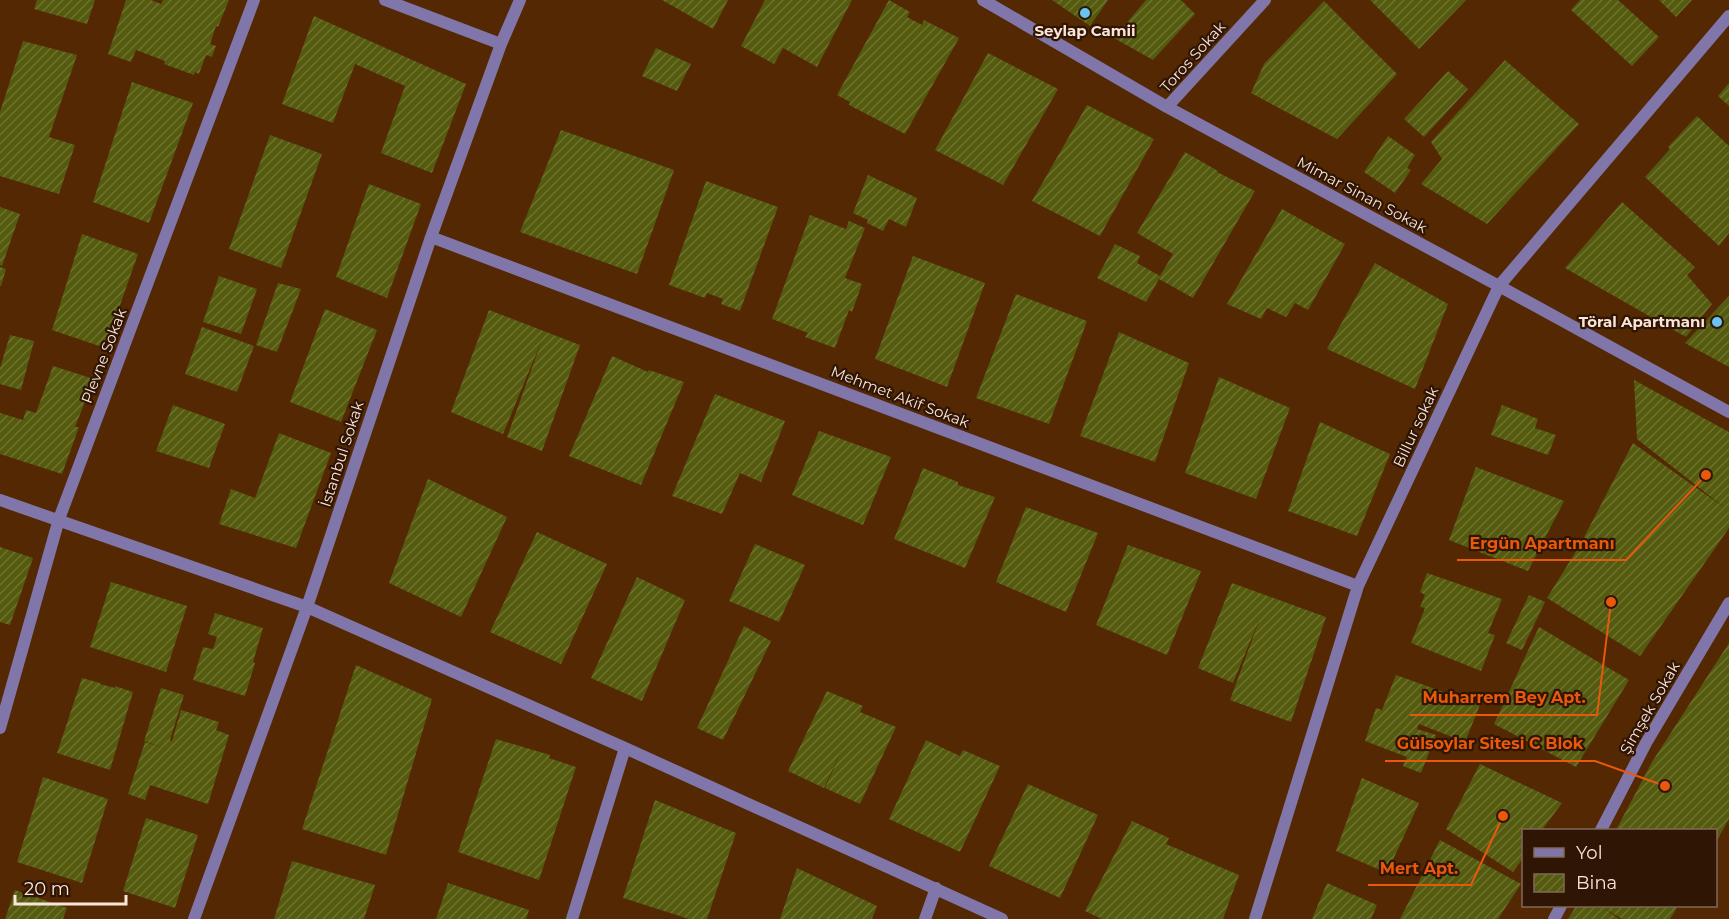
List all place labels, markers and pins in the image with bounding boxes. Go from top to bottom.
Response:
marker: Seylap Camii [1078,6,1092,20]
place label: Seylap Camii [1034,21,1136,40]
place label: Töral Apartmanı [1579,312,1705,331]
marker: Töral Apartmanı [1710,315,1724,329]
callout: Ergün Apartmanı [1457,526,1626,560]
callout: Muharrem Bey Apt. [1410,681,1597,715]
callout: Gülsoylar Sitesi C Blok [1385,727,1595,761]
callout: Mert Apt. [1368,851,1471,885]

